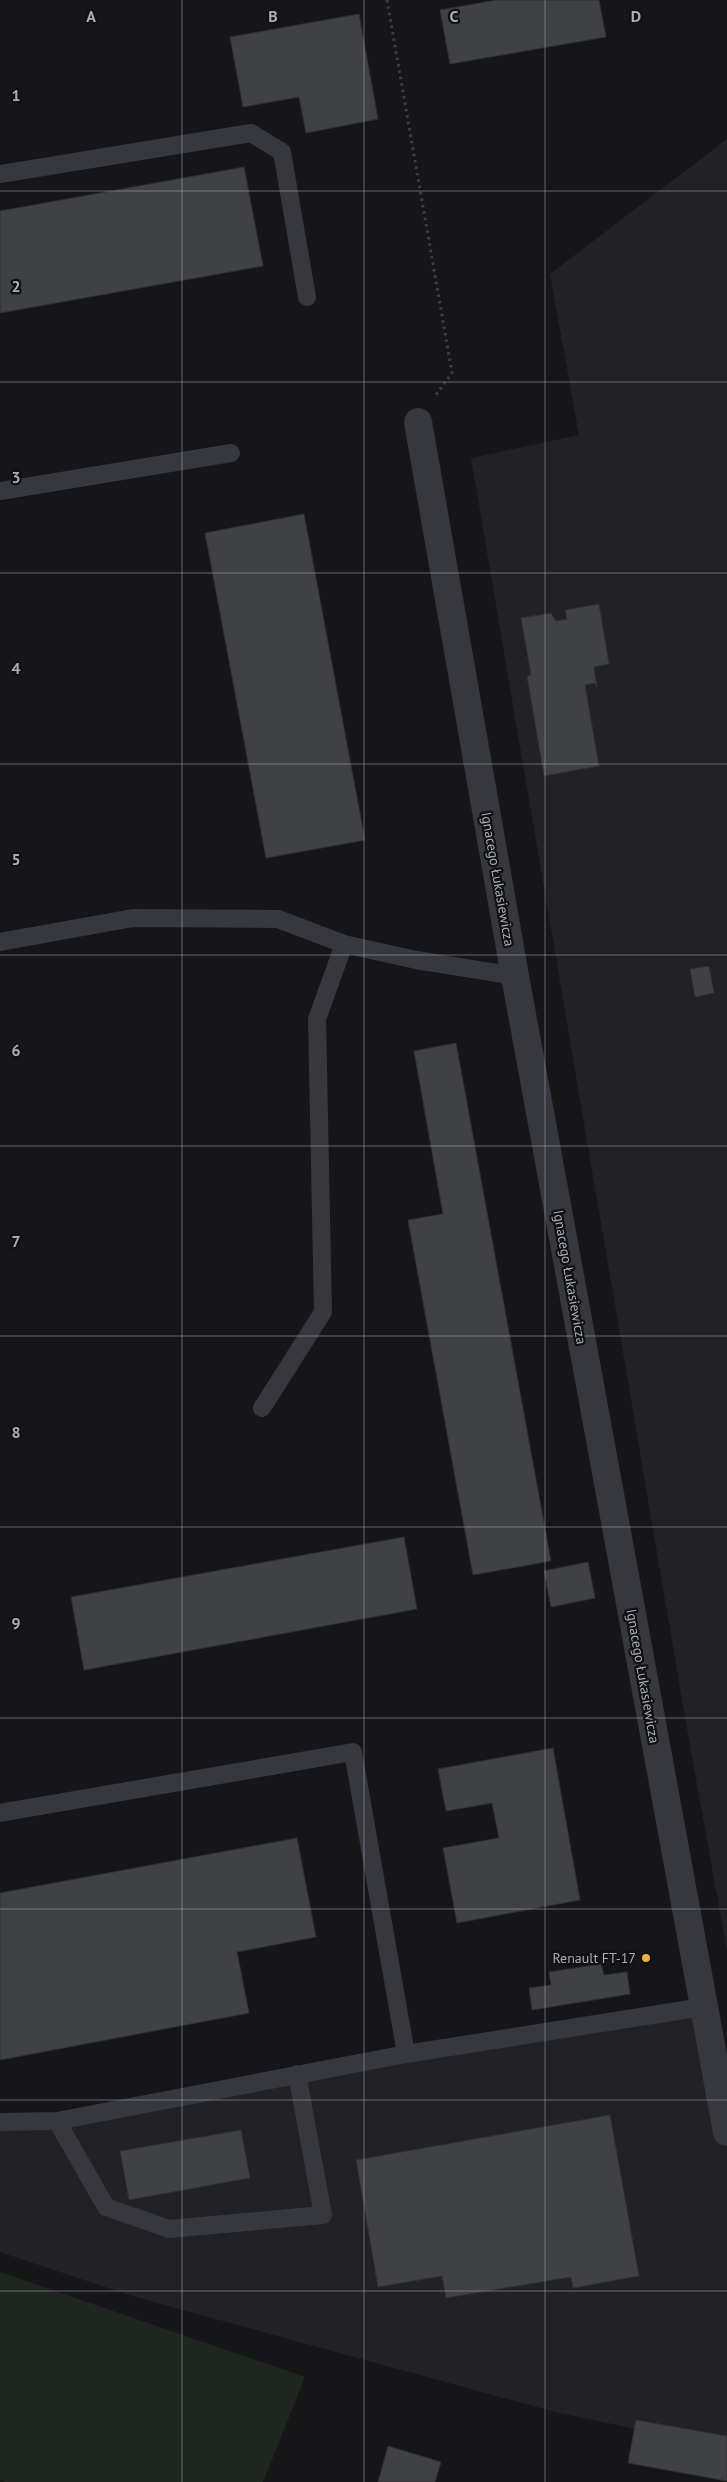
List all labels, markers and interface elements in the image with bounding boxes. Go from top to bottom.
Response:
text: A [86,6,96,26]
text: B [268,6,278,26]
text: C [450,6,459,26]
text: D [631,6,641,26]
text: 1 [11,85,21,105]
text: 2 [11,276,21,296]
text: 3 [11,467,21,487]
text: 4 [11,658,21,678]
street label: Ignacego Łukasiewicza [477,810,519,948]
text: 5 [11,849,21,869]
text: 6 [11,1040,21,1060]
street label: Ignacego Łukasiewicza [549,1208,591,1346]
text: 7 [11,1231,21,1251]
text: 8 [11,1422,21,1442]
street label: Ignacego Łukasiewicza [622,1607,664,1745]
text: 9 [11,1613,21,1633]
place label: Renault FT-17 [552,1949,636,1967]
marker: Renault FT-17 [640,1952,652,1964]

